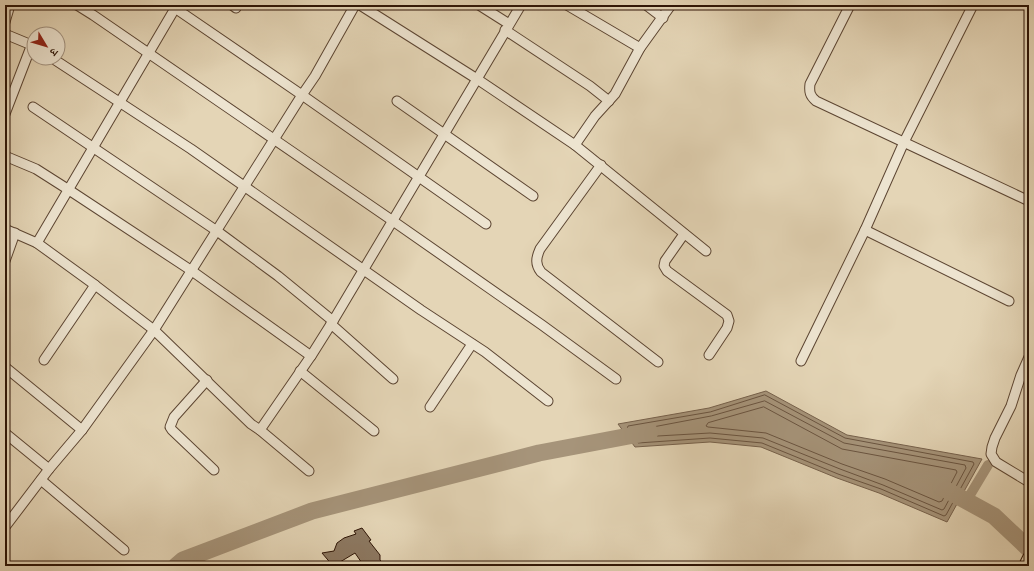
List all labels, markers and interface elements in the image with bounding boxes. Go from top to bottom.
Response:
north arrow [26,26,66,66]
text: उ [45,44,62,60]

